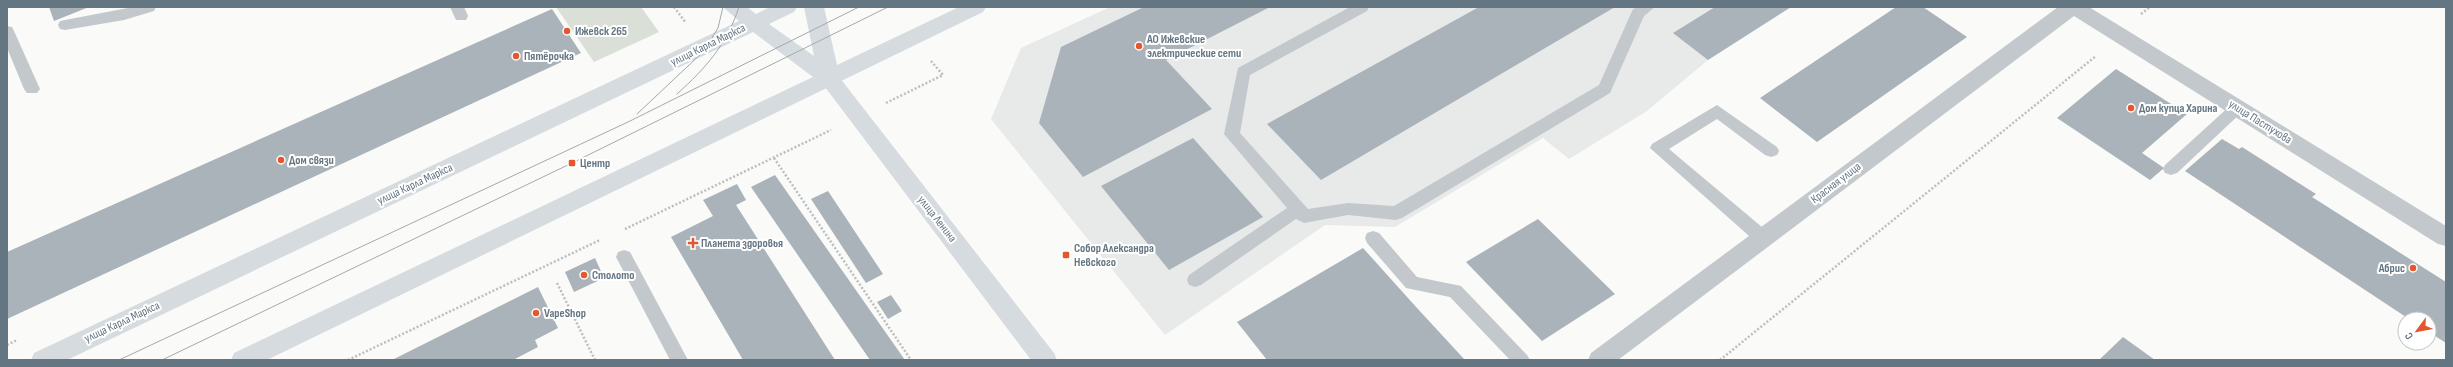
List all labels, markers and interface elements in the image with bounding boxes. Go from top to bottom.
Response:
street label: улица Карла Маркса [668,20,748,70]
place label: Ижевск 265 [575,24,627,39]
marker: Ижевск 265 [562,26,572,36]
place label: АО Ижевские электрические сети [1146,32,1241,61]
marker: АО Ижевские электрические сети [1134,41,1144,51]
place label: Пятёрочка [524,49,574,64]
marker: Пятёрочка [511,51,521,61]
street label: улица Пастухова [2226,97,2295,148]
place label: Дом купца Харина [2139,101,2217,116]
marker: Дом купца Харина [2126,103,2136,113]
place label: Дом связи [289,153,334,168]
marker: Дом связи [276,155,286,165]
place label: Центр [580,156,610,171]
marker: Центр [567,158,577,168]
street label: Красная улица [1808,159,1865,207]
street label: улица Карла Маркса [375,160,455,208]
street label: улица Ленина [914,193,960,246]
place label: Планета здоровья [701,236,783,251]
marker: Планета здоровья [688,238,698,248]
place label: Собор Александра Невского [1074,241,1154,270]
marker: Собор Александра Невского [1061,250,1071,260]
place label: Абрис [2378,261,2405,276]
marker: Абрис [2408,263,2418,273]
place label: Столото [592,268,634,283]
marker: Столото [579,270,589,280]
street label: улица Карла Маркса [82,298,162,346]
place label: VapeShop [544,306,586,321]
marker: VapeShop [531,308,541,318]
north arrow [2397,311,2437,351]
text: С [2402,330,2416,342]

